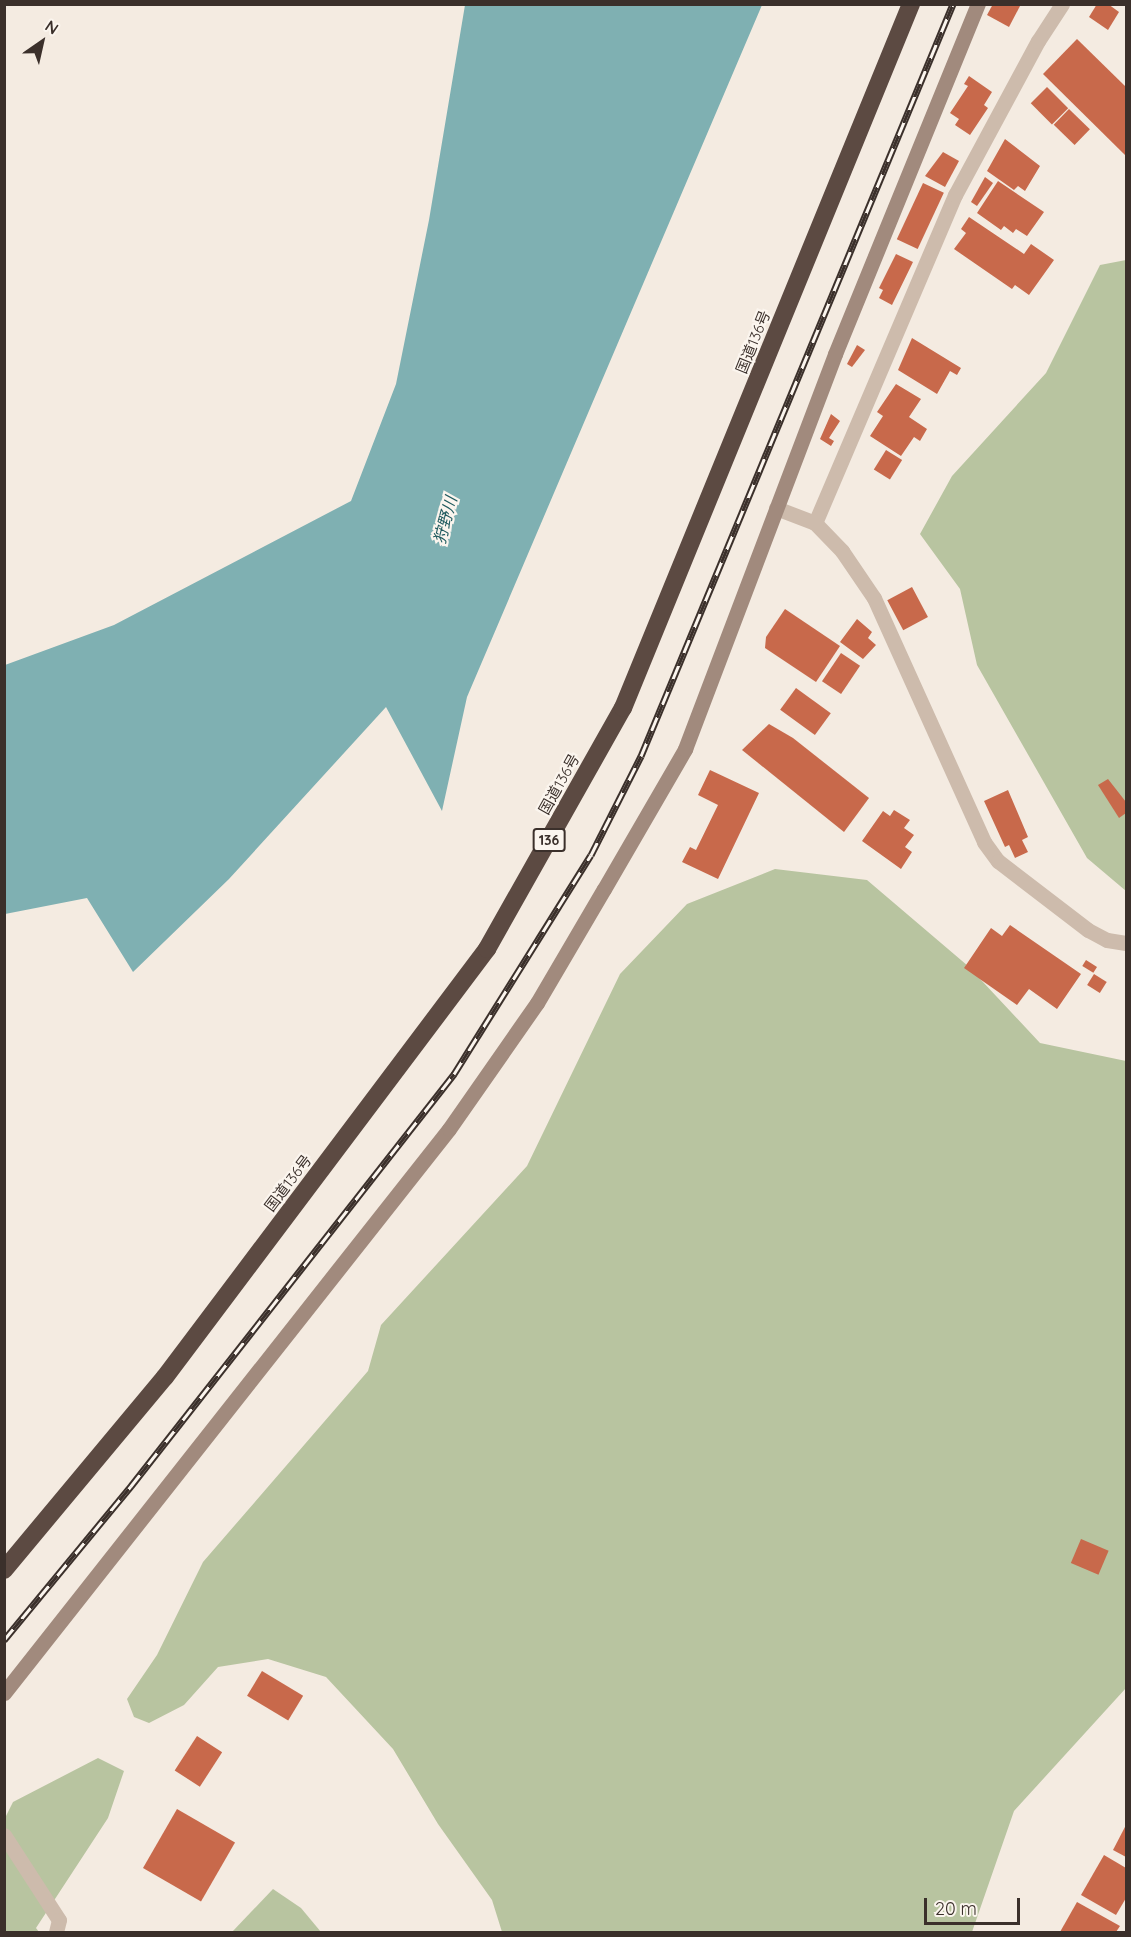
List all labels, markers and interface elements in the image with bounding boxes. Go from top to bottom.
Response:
north arrow [12,12,72,72]
text: N [42,15,63,39]
street label: 国道136号 [732,308,774,376]
water label: 狩野川 [430,494,460,546]
street label: 国道136号 [535,751,583,817]
road number: 136 [532,829,566,851]
street label: 国道136号 [261,1151,315,1215]
scale bar [927,1886,1023,1924]
text: 20 m [935,1897,977,1920]

